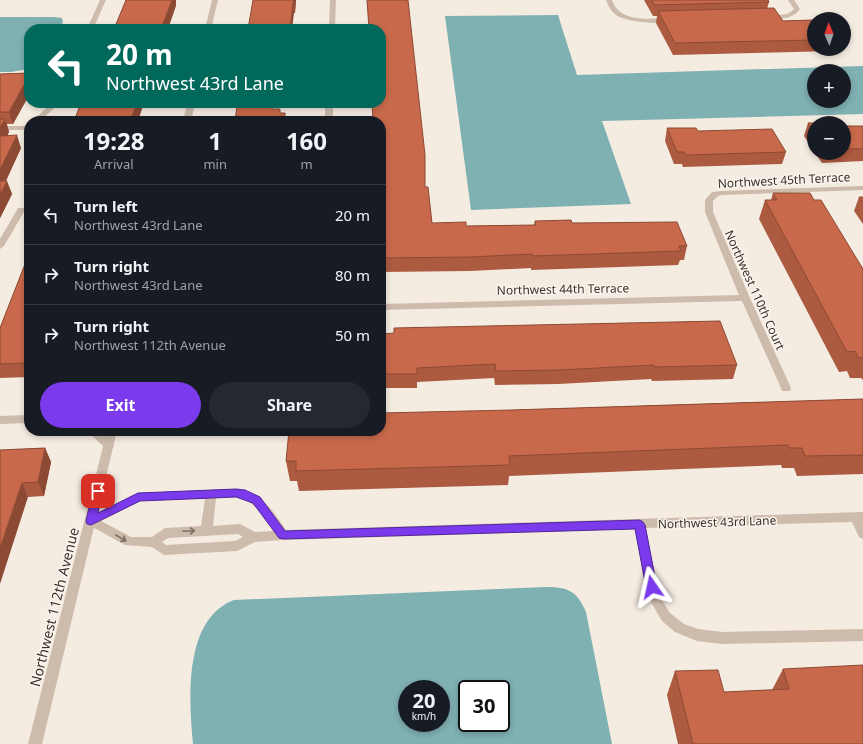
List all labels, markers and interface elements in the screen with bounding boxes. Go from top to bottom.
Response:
north arrow [807,12,851,56]
map controls [807,12,851,160]
text: 20 m [106,35,173,73]
icon: left [40,40,92,92]
button: + [807,64,851,108]
text: Northwest 43rd Lane [106,71,284,95]
button: − [807,116,851,160]
text: 19:28 [83,124,145,157]
text: 1 [208,124,222,157]
text: 160 [286,124,327,157]
text: Arrival [94,155,134,173]
text: min [203,155,227,173]
text: m [300,155,313,173]
street label: Northwest 45th Terrace [717,168,851,192]
text: Turn left [74,196,138,216]
icon: left [40,204,62,226]
text: 20 m [335,205,370,225]
text: Northwest 43rd Lane [74,216,203,234]
street label: Northwest 110th Court [721,227,789,353]
text: Turn right [74,256,149,276]
icon: right [40,264,62,286]
text: 80 m [335,265,370,285]
text: Northwest 43rd Lane [74,276,203,294]
street label: Northwest 44th Terrace [497,279,630,299]
text: Turn right [74,316,149,336]
icon: right [40,324,62,346]
text: 50 m [335,325,370,345]
text: Northwest 112th Avenue [74,336,226,354]
button: Exit [40,382,201,428]
button: Share [209,382,370,428]
pin [81,474,115,508]
icon: arrive [87,480,109,502]
street label: Northwest 43rd Lane [657,511,777,533]
street label: Northwest 112th Avenue [25,525,83,689]
one-way arrow [182,528,195,535]
one-way arrow [115,535,127,542]
position arrow [631,566,673,608]
speed limit sign: 30 [458,680,510,732]
text: 20 [413,687,435,714]
text: km/h [412,709,436,723]

